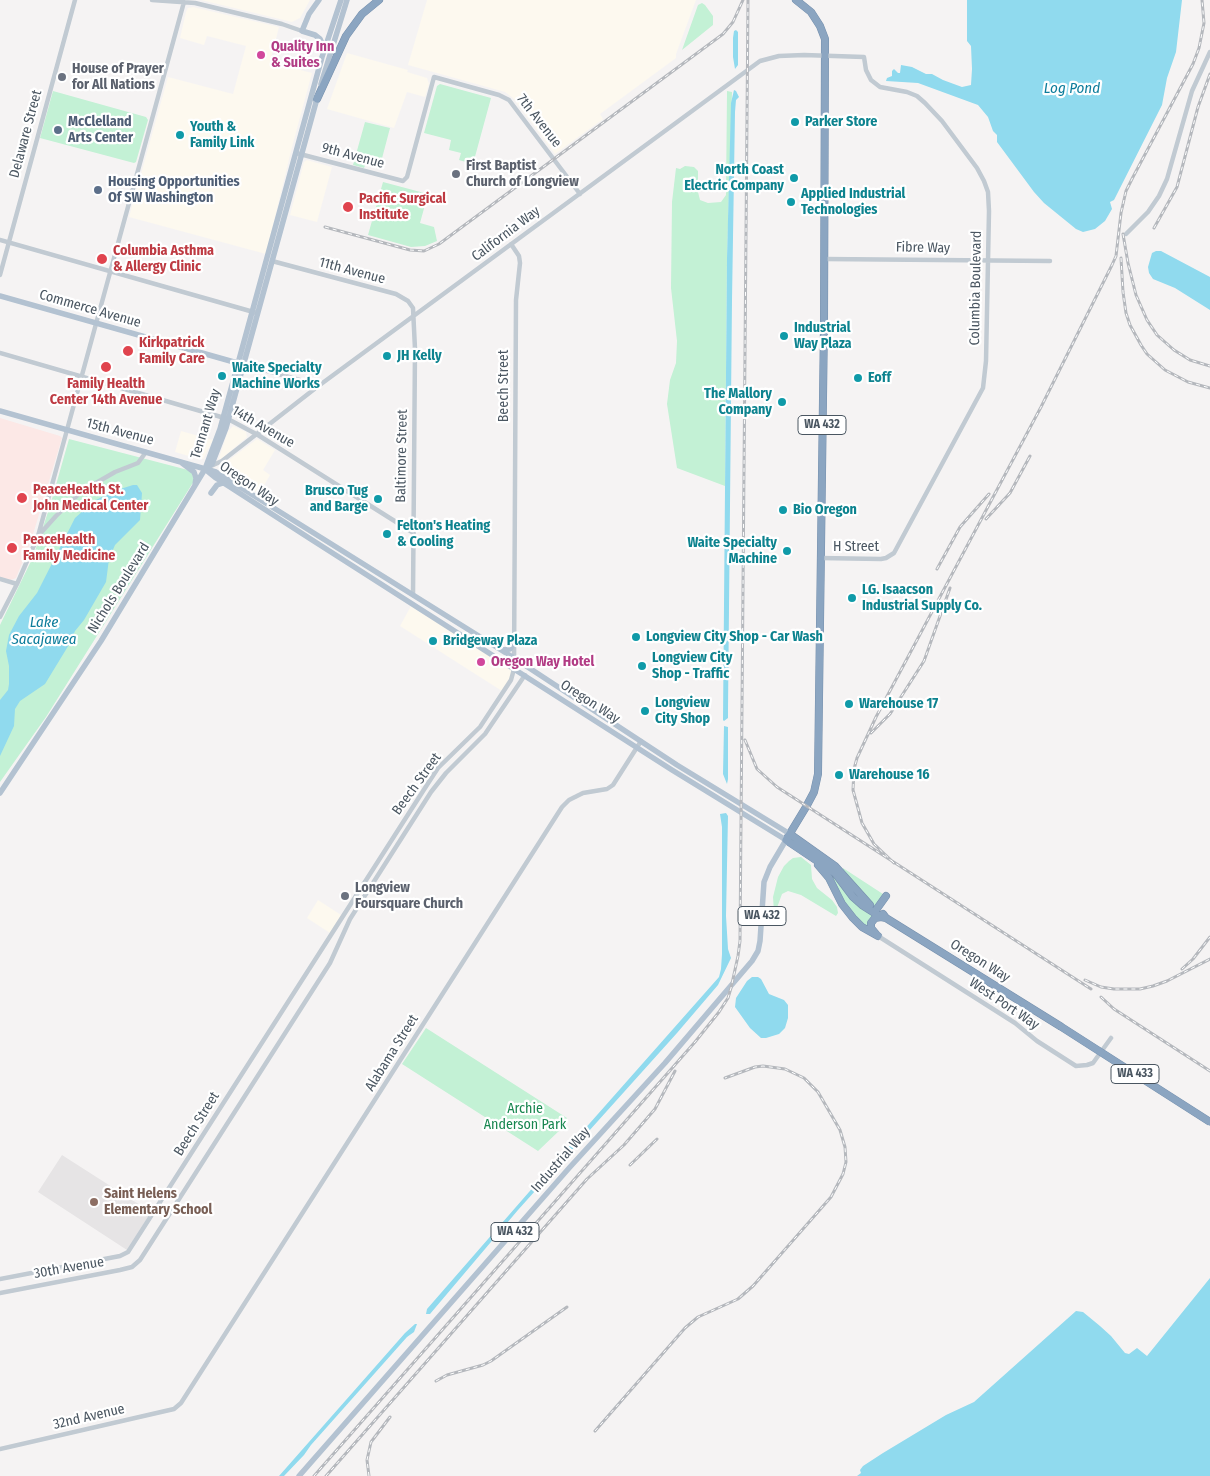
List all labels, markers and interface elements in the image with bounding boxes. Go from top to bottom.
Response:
place label: Quality Inn & Suites [271,39,334,72]
marker: Quality Inn & Suites [255,49,267,61]
place label: House of Prayer for All Nations [72,61,164,94]
marker: House of Prayer for All Nations [56,71,68,83]
water label: Log Pond [1044,80,1100,98]
street label: Delaware Street [6,88,46,180]
street label: 7th Avenue [513,91,565,151]
place label: McClelland Arts Center [68,114,133,146]
place label: Parker Store [805,114,877,130]
marker: Parker Store [789,116,801,128]
place label: Youth & Family Link [190,119,254,152]
marker: McClelland Arts Center [52,124,64,136]
marker: Youth & Family Link [174,129,186,141]
street label: 9th Avenue [320,140,386,172]
place label: First Baptist Church of Longview [466,158,579,190]
place label: North Coast Electric Company [684,162,784,194]
marker: First Baptist Church of Longview [450,168,462,180]
marker: North Coast Electric Company [788,172,800,184]
place label: Housing Opportunities Of SW Washington [108,174,240,206]
marker: Housing Opportunities Of SW Washington [92,184,104,196]
place label: Applied Industrial Technologies [801,186,905,218]
place label: Pacific Surgical Institute [359,191,446,223]
marker: Applied Industrial Technologies [785,196,797,208]
marker: Pacific Surgical Institute [341,200,355,214]
street label: California Way [468,203,544,265]
street label: Columbia Boulevard [967,230,985,346]
street label: Fibre Way [896,239,950,257]
place label: Columbia Asthma & Allergy Clinic [113,243,214,276]
marker: Columbia Asthma & Allergy Clinic [95,252,109,266]
street label: 11th Avenue [317,254,387,288]
street label: Commerce Avenue [37,286,143,332]
place label: Industrial Way Plaza [794,320,852,352]
marker: Industrial Way Plaza [778,330,790,342]
place label: Kirkpatrick Family Care [139,335,205,368]
marker: Kirkpatrick Family Care [121,344,135,358]
place label: JH Kelly [397,348,442,364]
marker: JH Kelly [381,350,393,362]
street label: Beech Street [496,350,512,422]
marker: Family Health Center 14th Avenue [99,360,113,374]
place label: Waite Specialty Machine Works [232,360,322,392]
marker: Waite Specialty Machine Works [216,370,228,382]
place label: Eoff [868,370,891,386]
marker: Eoff [852,372,864,384]
place label: Family Health Center 14th Avenue [50,376,162,408]
place label: The Mallory Company [704,386,772,418]
street label: Tennant Way [187,387,225,461]
marker: The Mallory Company [776,396,788,408]
street label: 14th Avenue [229,402,297,452]
street label: Baltimore Street [393,409,411,503]
street label: 15th Avenue [84,415,156,449]
road number: WA 432 [798,416,846,434]
street label: Oregon Way [216,458,282,510]
place label: PeaceHealth St. John Medical Center [33,482,148,514]
place label: Brusco Tug and Barge [305,483,368,516]
marker: PeaceHealth St. John Medical Center [15,491,29,505]
marker: Brusco Tug and Barge [372,493,384,505]
place label: Bio Oregon [793,502,857,518]
marker: Bio Oregon [777,504,789,516]
place label: Felton's Heating & Cooling [397,518,490,550]
marker: Felton's Heating & Cooling [381,528,393,540]
place label: PeaceHealth Family Medicine [23,532,115,564]
place label: Waite Specialty Machine [687,535,777,568]
street label: H Street [833,539,879,555]
street label: Nichols Boulevard [84,540,154,636]
marker: PeaceHealth Family Medicine [5,541,19,555]
marker: Waite Specialty Machine [781,545,793,557]
place label: LG. Isaacson Industrial Supply Co. [862,582,982,614]
marker: LG. Isaacson Industrial Supply Co. [846,592,858,604]
water label: Lake Sacajawea [11,614,77,649]
place label: Longview City Shop - Car Wash [646,629,823,645]
marker: Longview City Shop - Car Wash [630,631,642,643]
place label: Bridgeway Plaza [443,633,538,649]
marker: Bridgeway Plaza [427,635,439,647]
place label: Longview City Shop - Traffic [652,650,732,682]
place label: Oregon Way Hotel [491,654,594,670]
marker: Oregon Way Hotel [475,656,487,668]
marker: Longview City Shop - Traffic [636,660,648,672]
street label: Oregon Way [557,677,623,727]
place label: Longview City Shop [655,695,710,728]
place label: Warehouse 17 [859,696,938,712]
marker: Warehouse 17 [843,698,855,710]
marker: Longview City Shop [639,705,651,717]
street label: Beech Street [389,750,445,818]
place label: Warehouse 16 [849,767,930,783]
marker: Warehouse 16 [833,769,845,781]
place label: Longview Foursquare Church [355,880,463,912]
marker: Longview Foursquare Church [339,890,351,902]
road number: WA 432 [738,906,786,926]
street label: Oregon Way [947,936,1013,986]
street label: West Port Way [966,974,1042,1034]
street label: Alabama Street [362,1012,422,1094]
road number: WA 433 [1111,1064,1159,1084]
street label: Beech Street [171,1089,223,1159]
park label: Archie Anderson Park [484,1101,566,1134]
street label: Industrial Way [528,1124,594,1196]
place label: Saint Helens Elementary School [104,1186,212,1218]
marker: Saint Helens Elementary School [88,1196,100,1208]
road number: WA 432 [491,1222,539,1242]
street label: 30th Avenue [33,1254,105,1282]
street label: 32nd Avenue [52,1401,126,1433]

